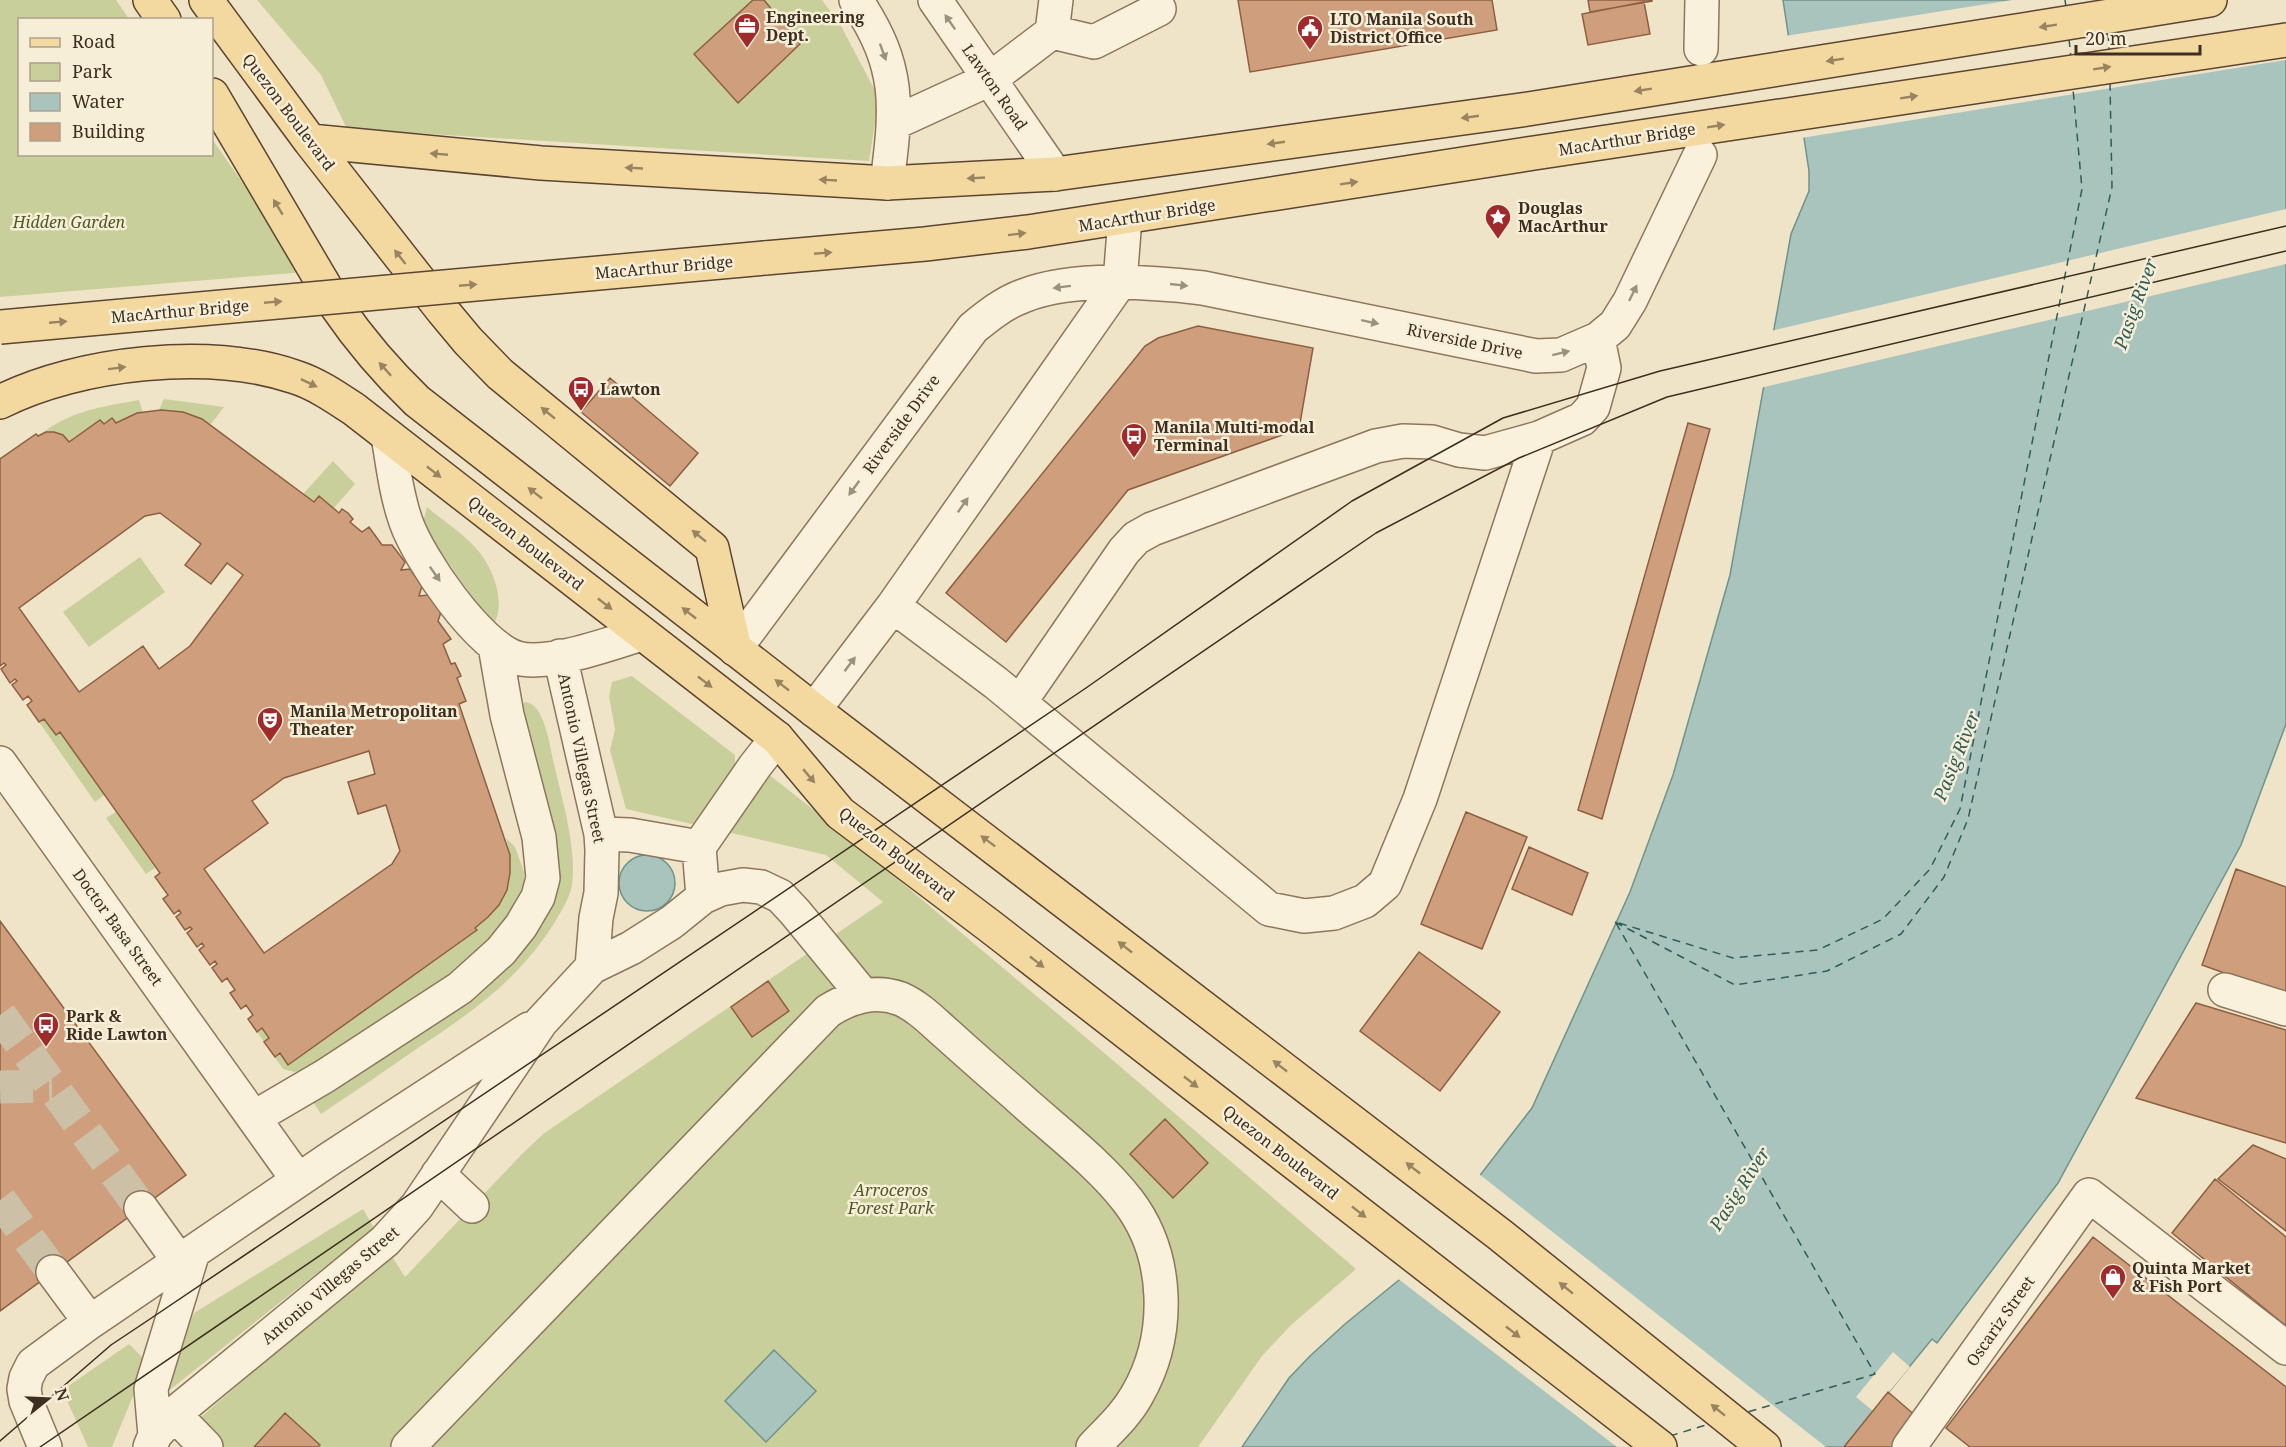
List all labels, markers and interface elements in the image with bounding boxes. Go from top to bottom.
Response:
place label: Engineering Dept. [766,6,864,46]
place label: LTO Manila South District Office [1330,8,1474,48]
office icon: Engineering Dept. [732,11,762,49]
public building icon: LTO Manila South District Office [1295,13,1325,51]
one-way arrow [944,15,956,31]
legend [18,18,213,156]
scale bar [2076,18,2200,56]
one-way arrow [2039,21,2058,30]
text: 20 m [2085,26,2127,50]
text: Road [72,29,115,53]
street label: Lawton Road [957,39,1033,135]
one-way arrow [878,43,888,61]
street label: Quezon Boulevard [238,49,340,175]
one-way arrow [1825,55,1844,64]
text: Park [72,59,112,83]
one-way arrow [2093,63,2112,72]
one-way arrow [1633,86,1652,95]
text: Water [72,89,125,113]
one-way arrow [1900,92,1919,101]
one-way arrow [1460,112,1479,121]
street label: MacArthur Bridge [1557,117,1697,161]
text: Building [72,119,145,143]
one-way arrow [1707,121,1726,130]
one-way arrow [1267,139,1286,148]
one-way arrow [429,149,448,159]
one-way arrow [624,164,643,173]
one-way arrow [966,174,985,183]
one-way arrow [819,175,838,184]
one-way arrow [1339,178,1358,187]
street label: MacArthur Bridge [1077,193,1217,237]
place label: Douglas MacArthur [1518,197,1609,237]
one-way arrow [273,198,283,215]
place icon: Douglas MacArthur [1483,202,1513,240]
park label: Hidden Garden [12,211,126,233]
one-way arrow [1008,229,1027,239]
one-way arrow [814,248,833,258]
one-way arrow [395,249,407,264]
street label: MacArthur Bridge [594,250,734,284]
water label: Pasig River [2107,255,2163,353]
one-way arrow [458,280,477,290]
one-way arrow [1169,280,1188,290]
one-way arrow [1053,282,1072,292]
one-way arrow [1628,285,1638,302]
street label: MacArthur Bridge [110,294,250,328]
one-way arrow [264,297,283,307]
one-way arrow [49,317,68,326]
one-way arrow [1361,318,1380,327]
street label: Riverside Drive [1405,318,1525,364]
one-way arrow [1552,347,1570,357]
one-way arrow [378,362,392,377]
one-way arrow [108,363,127,372]
street label: Riverside Drive [857,370,945,478]
bus stop icon: Lawton [566,374,596,412]
one-way arrow [301,378,318,388]
place label: Lawton [600,378,661,400]
one-way arrow [541,407,556,420]
place label: Manila Multi-modal Terminal [1154,416,1315,456]
bus stop icon: Manila Multi-modal Terminal [1119,421,1149,459]
one-way arrow [427,466,442,478]
one-way arrow [848,480,860,496]
one-way arrow [527,487,543,500]
street label: Quezon Boulevard [463,491,589,595]
one-way arrow [957,497,969,513]
one-way arrow [691,530,707,543]
one-way arrow [429,565,441,581]
one-way arrow [597,598,613,611]
one-way arrow [681,607,697,620]
one-way arrow [844,656,856,671]
street label: Antonio Villegas Street [553,671,611,845]
one-way arrow [697,676,713,689]
one-way arrow [775,680,790,692]
place label: Manila Metropolitan Theater [290,700,458,740]
theatre icon: Manila Metropolitan Theater [255,705,285,743]
water label: Pasig River [1927,707,1985,805]
one-way arrow [802,768,815,783]
street label: Quezon Boulevard [834,802,960,906]
one-way arrow [980,836,995,848]
street label: Doctor Basa Street [68,864,168,990]
one-way arrow [1117,940,1133,953]
one-way arrow [1030,956,1045,968]
place label: Park & Ride Lawton [66,1005,168,1045]
bus stop icon: Park & Ride Lawton [31,1010,61,1048]
one-way arrow [1272,1060,1287,1072]
one-way arrow [1184,1076,1199,1088]
street label: Quezon Boulevard [1218,1100,1344,1204]
water label: Pasig River [1703,1142,1775,1235]
one-way arrow [1405,1162,1421,1174]
park label: Arroceros Forest Park [847,1179,935,1219]
one-way arrow [1351,1206,1367,1219]
street label: Antonio Villegas Street [257,1221,404,1349]
place label: Quinta Market & Fish Port [2132,1257,2251,1297]
shop icon: Quinta Market & Fish Port [2098,1262,2128,1300]
street label: Oscariz Street [1961,1271,2039,1371]
one-way arrow [1558,1282,1574,1295]
one-way arrow [1505,1326,1521,1339]
north arrow [18,1369,78,1429]
text: N [50,1385,75,1404]
one-way arrow [1710,1404,1726,1417]

